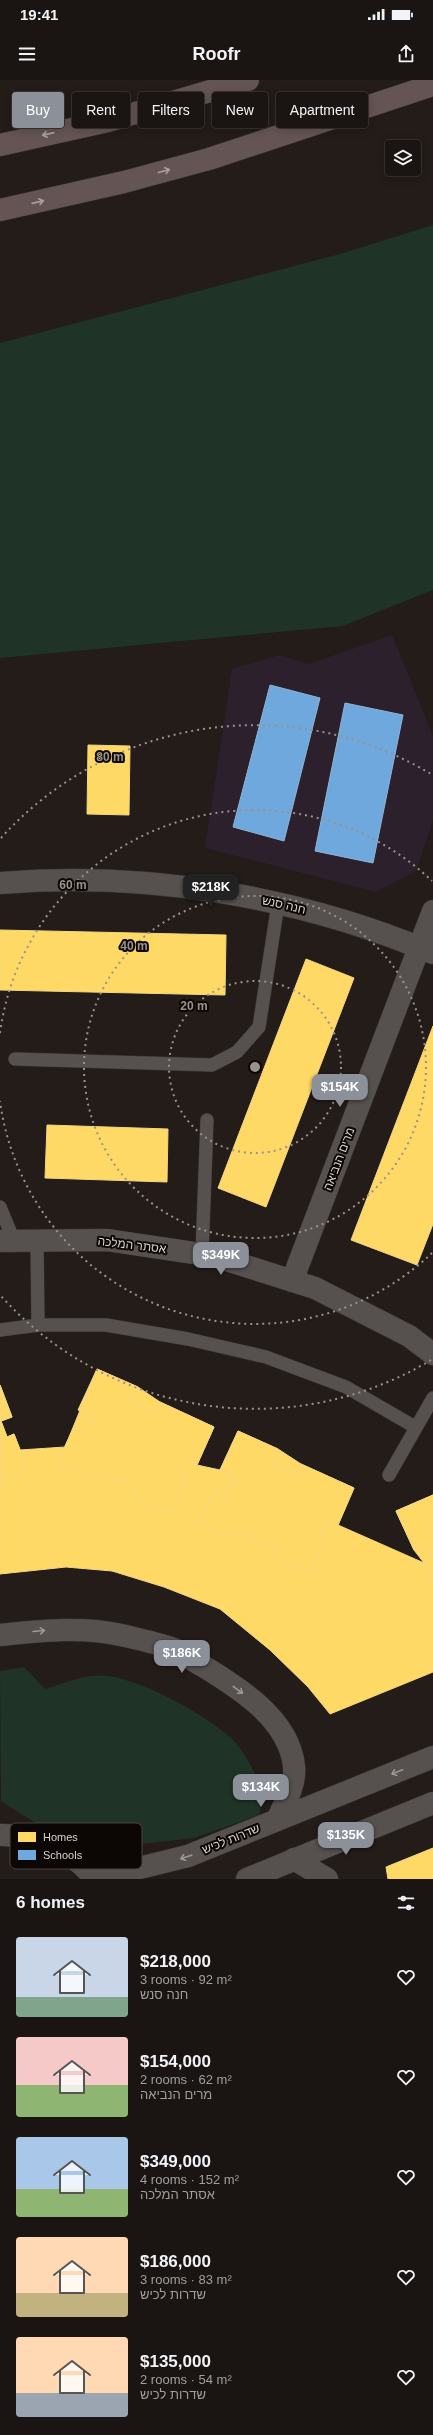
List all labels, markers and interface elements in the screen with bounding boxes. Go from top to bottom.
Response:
text: 19:41 [20,6,58,23]
icon: menu [16,43,38,65]
icon: share [395,43,417,65]
text: Roofr [193,44,241,64]
chip: Buy [12,92,64,128]
chip: Rent [72,92,130,128]
chip: Filters [138,92,204,128]
chip: New [212,92,268,128]
chip: Apartment [276,92,368,128]
one-way arrow [42,131,55,139]
map controls [385,140,421,176]
button: layers [385,140,421,176]
one-way arrow [158,166,171,174]
one-way arrow [31,197,44,205]
text: 80 m [96,750,124,764]
pin: $218K [183,874,239,908]
text: 60 m [59,878,87,892]
text: $218K [192,879,230,894]
street label: חנה סנש [261,893,307,917]
text: 40 m [120,939,148,953]
text: 20 m [180,999,208,1013]
centre of rings [248,1060,262,1074]
pin: $154K [312,1074,368,1108]
text: $154K [321,1079,359,1094]
street label: מרים הנביאה [321,1125,357,1193]
street label: אסתר המלכה [97,1234,168,1256]
pin: $349K [193,1242,249,1276]
text: $349K [202,1247,240,1262]
one-way arrow [32,1627,45,1635]
pin: $186K [154,1640,210,1674]
text: $186K [163,1645,201,1660]
one-way arrow [233,1686,244,1694]
one-way arrow [391,1768,403,1776]
pin: $134K [233,1774,289,1808]
text: $134K [242,1779,280,1794]
street label: שדרות לכיש [200,1821,262,1857]
pin: $135K [318,1822,374,1856]
legend [10,1823,142,1869]
text: $135K [327,1827,365,1842]
text: Homes [43,1831,78,1843]
text: Schools [43,1849,83,1861]
one-way arrow [179,1854,192,1861]
icon: filters [395,1892,417,1914]
text: 6 homes [16,1893,85,1912]
text: $218,000 [140,1952,211,1971]
icon: home [48,1953,96,2001]
icon: heart [395,1966,417,1988]
text: 3 rooms · 92 m² [140,1972,232,1987]
text: חנה סנש [140,1987,188,2002]
text: $154,000 [140,2052,211,2071]
icon: home [48,2053,96,2101]
icon: heart [395,2066,417,2088]
text: 2 rooms · 62 m² [140,2072,232,2087]
text: מרים הנביאה [140,2087,212,2102]
text: $349,000 [140,2152,211,2171]
icon: home [48,2153,96,2201]
icon: heart [395,2166,417,2188]
text: 4 rooms · 152 m² [140,2172,239,2187]
text: אסתר המלכה [140,2187,215,2202]
text: $186,000 [140,2252,211,2271]
icon: home [48,2253,96,2301]
icon: heart [395,2266,417,2288]
text: 3 rooms · 83 m² [140,2272,232,2287]
text: שדרות לכיש [140,2287,206,2302]
text: $135,000 [140,2352,211,2371]
icon: home [48,2353,96,2401]
icon: heart [395,2366,417,2388]
text: 2 rooms · 54 m² [140,2372,232,2387]
text: שדרות לכיש [140,2387,206,2402]

